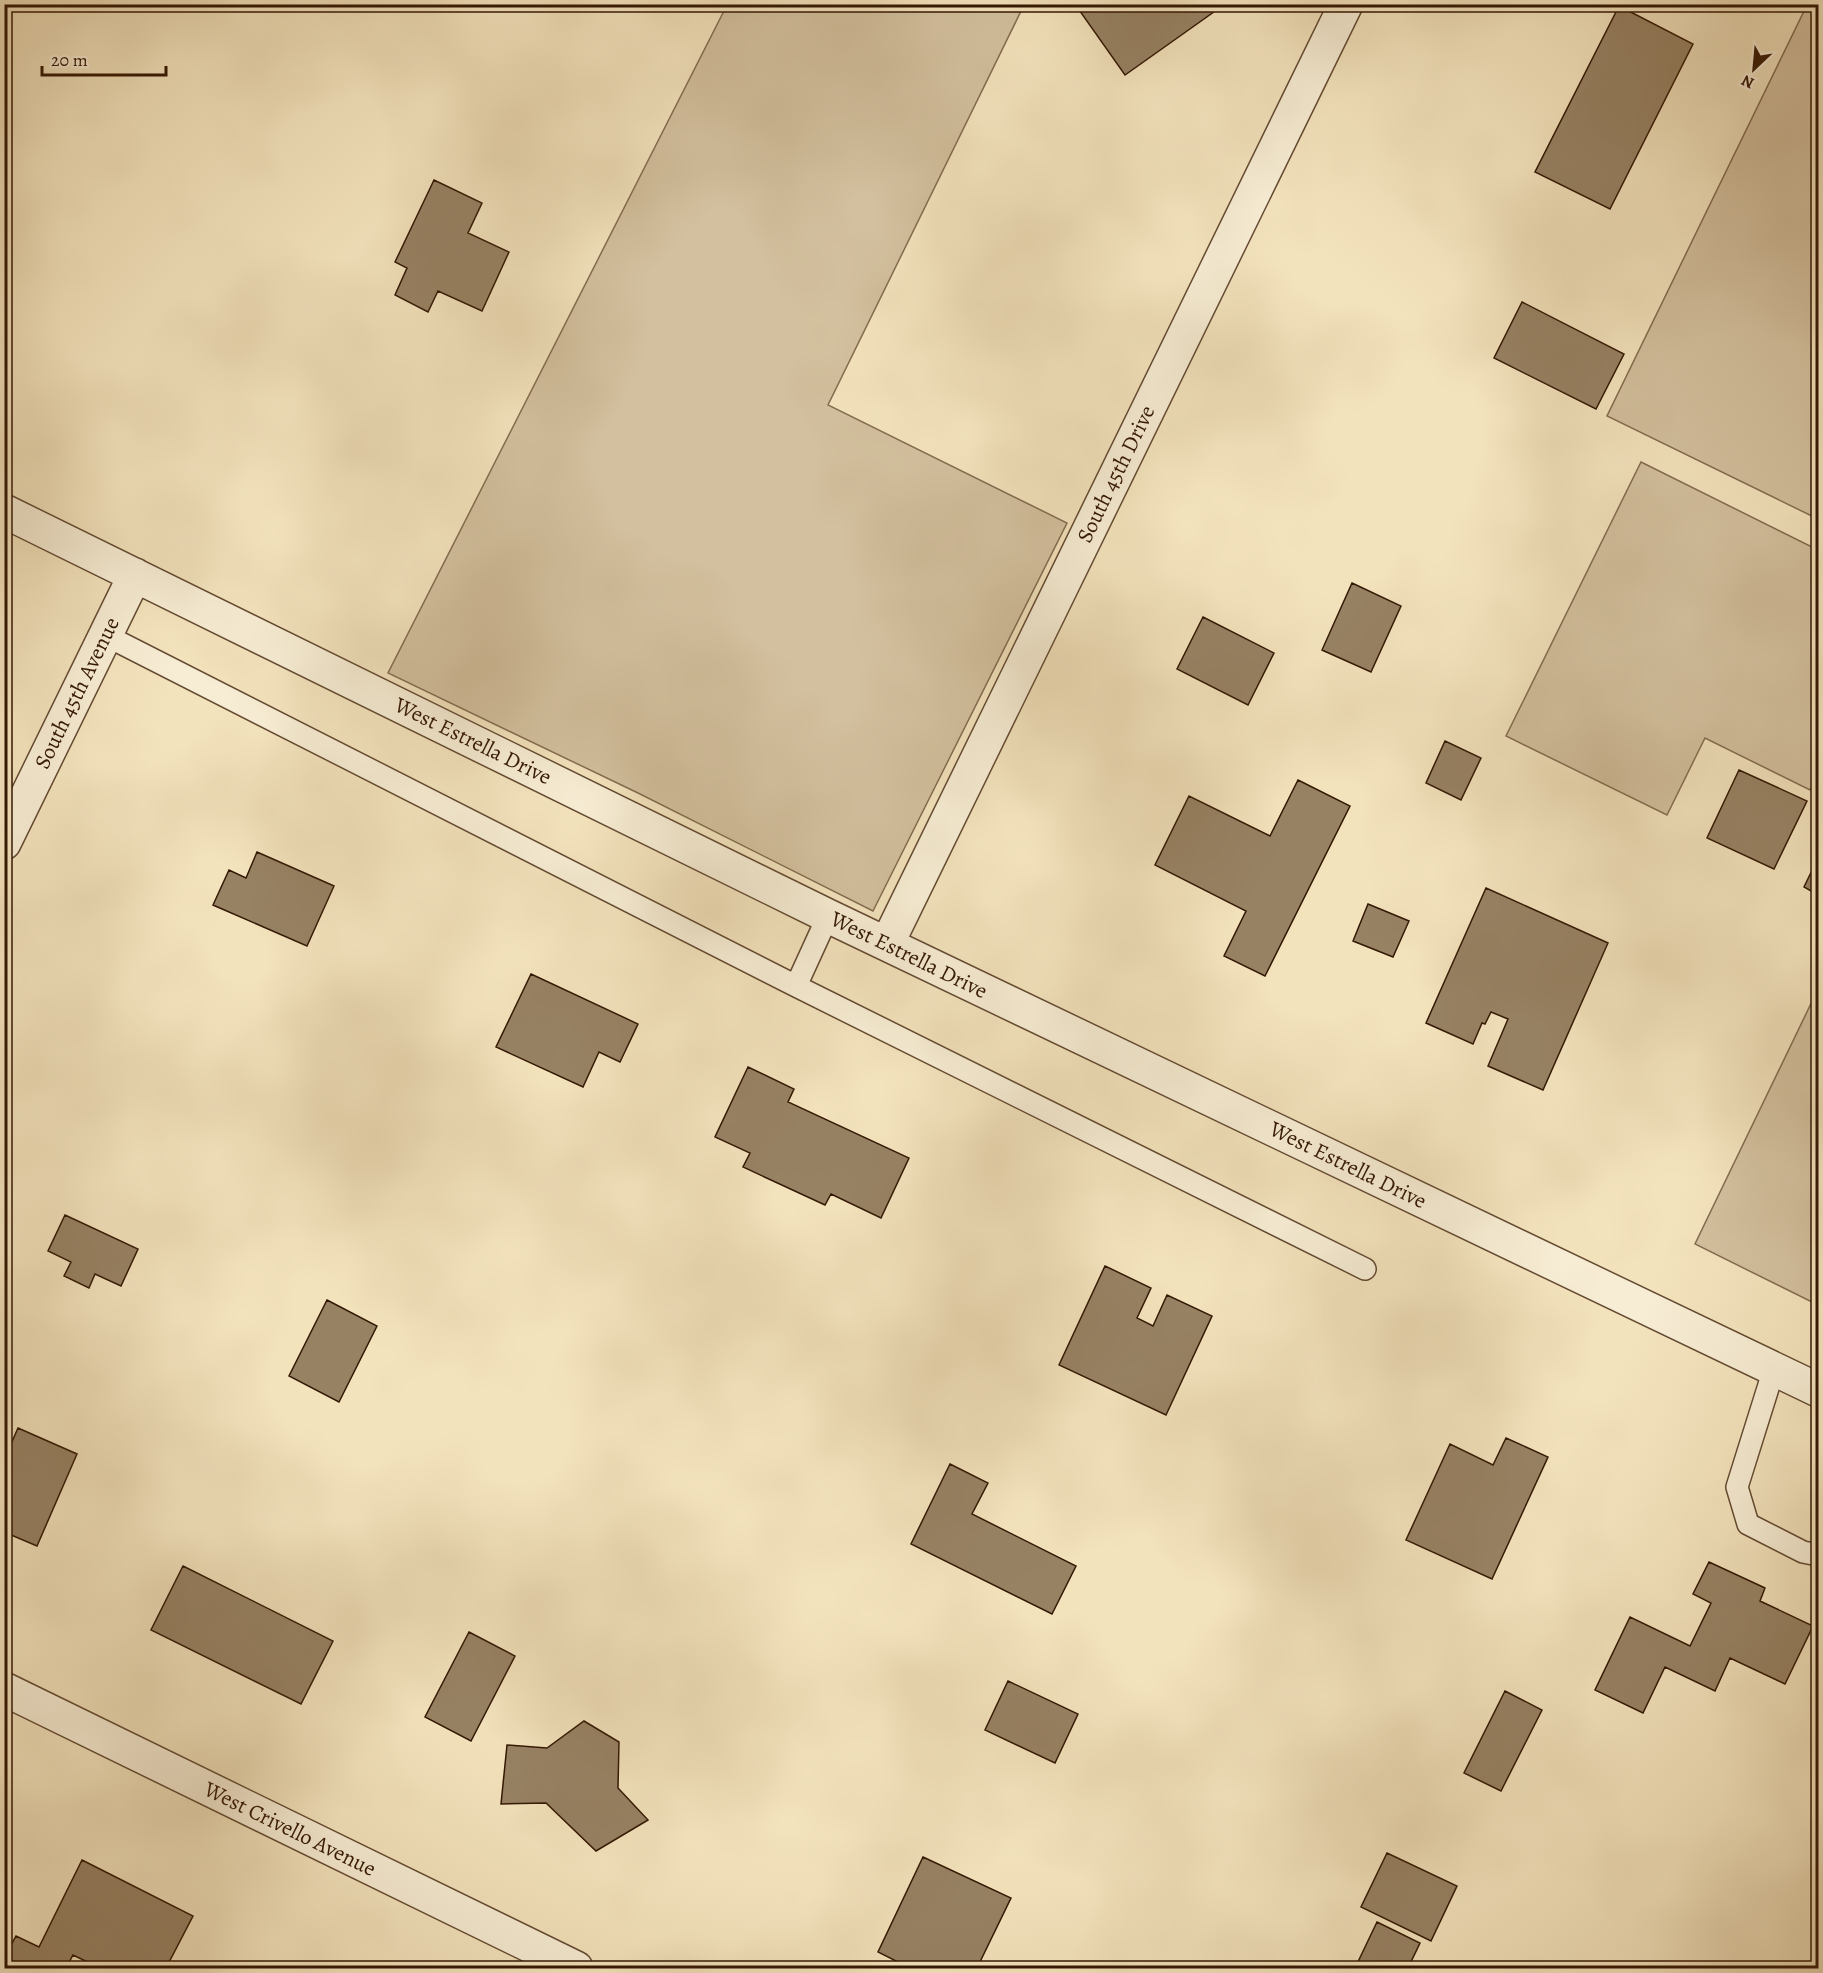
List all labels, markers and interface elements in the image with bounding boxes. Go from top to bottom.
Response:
scale bar [42,39,166,77]
north arrow [1724,39,1784,99]
text: 20 m [51,48,88,72]
text: N [1737,69,1758,94]
street label: South 45th Drive [1070,400,1162,548]
street label: South 45th Avenue [27,612,127,774]
street label: West Estrella Drive [389,690,556,792]
street label: West Estrella Drive [825,904,992,1006]
street label: West Estrella Drive [1264,1114,1431,1216]
street label: West Crivello Avenue [198,1774,381,1884]

